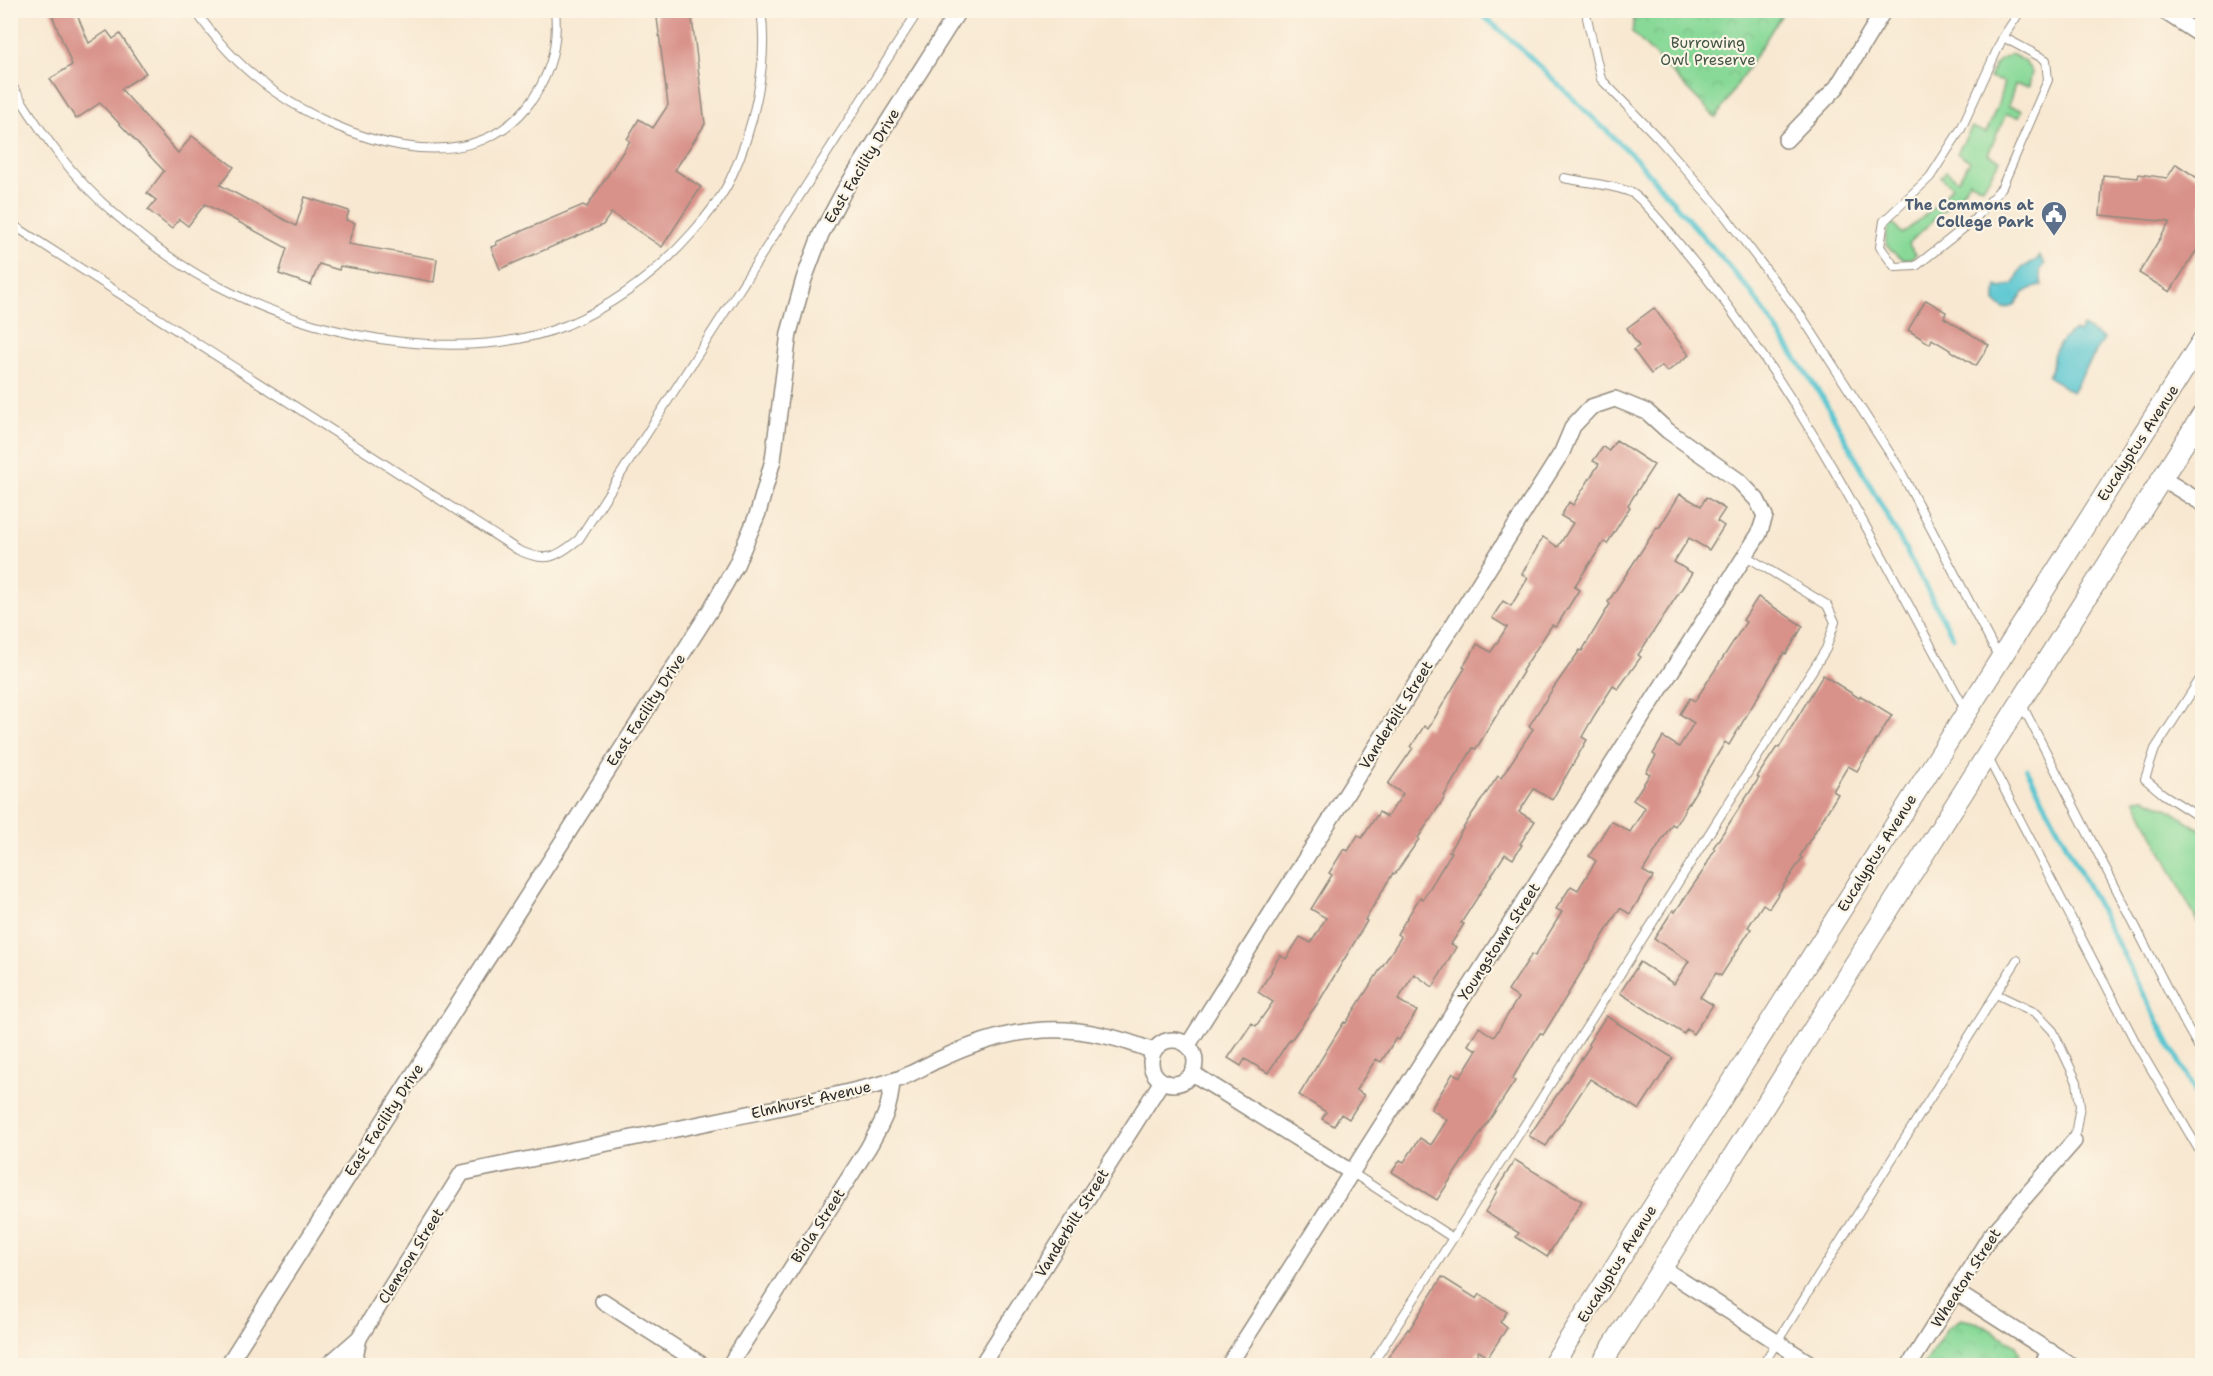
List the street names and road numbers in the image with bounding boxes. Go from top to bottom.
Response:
street label: East Facility Drive [820,105,904,227]
street label: Eucalyptus Avenue [2093,381,2183,505]
street label: East Facility Drive [602,650,690,770]
street label: Vanderbilt Street [1355,657,1437,773]
street label: Eucalyptus Avenue [1833,790,1921,916]
street label: Youngstown Street [1453,879,1545,1005]
street label: East Facility Drive [340,1060,428,1180]
street label: Elmhurst Avenue [749,1076,873,1124]
street label: Vanderbilt Street [1031,1165,1113,1281]
street label: Biola Street [786,1185,850,1267]
street label: Eucalyptus Avenue [1573,1201,1661,1327]
street label: Clemson Street [374,1204,448,1308]
street label: Wheaton Street [1926,1225,2006,1331]

